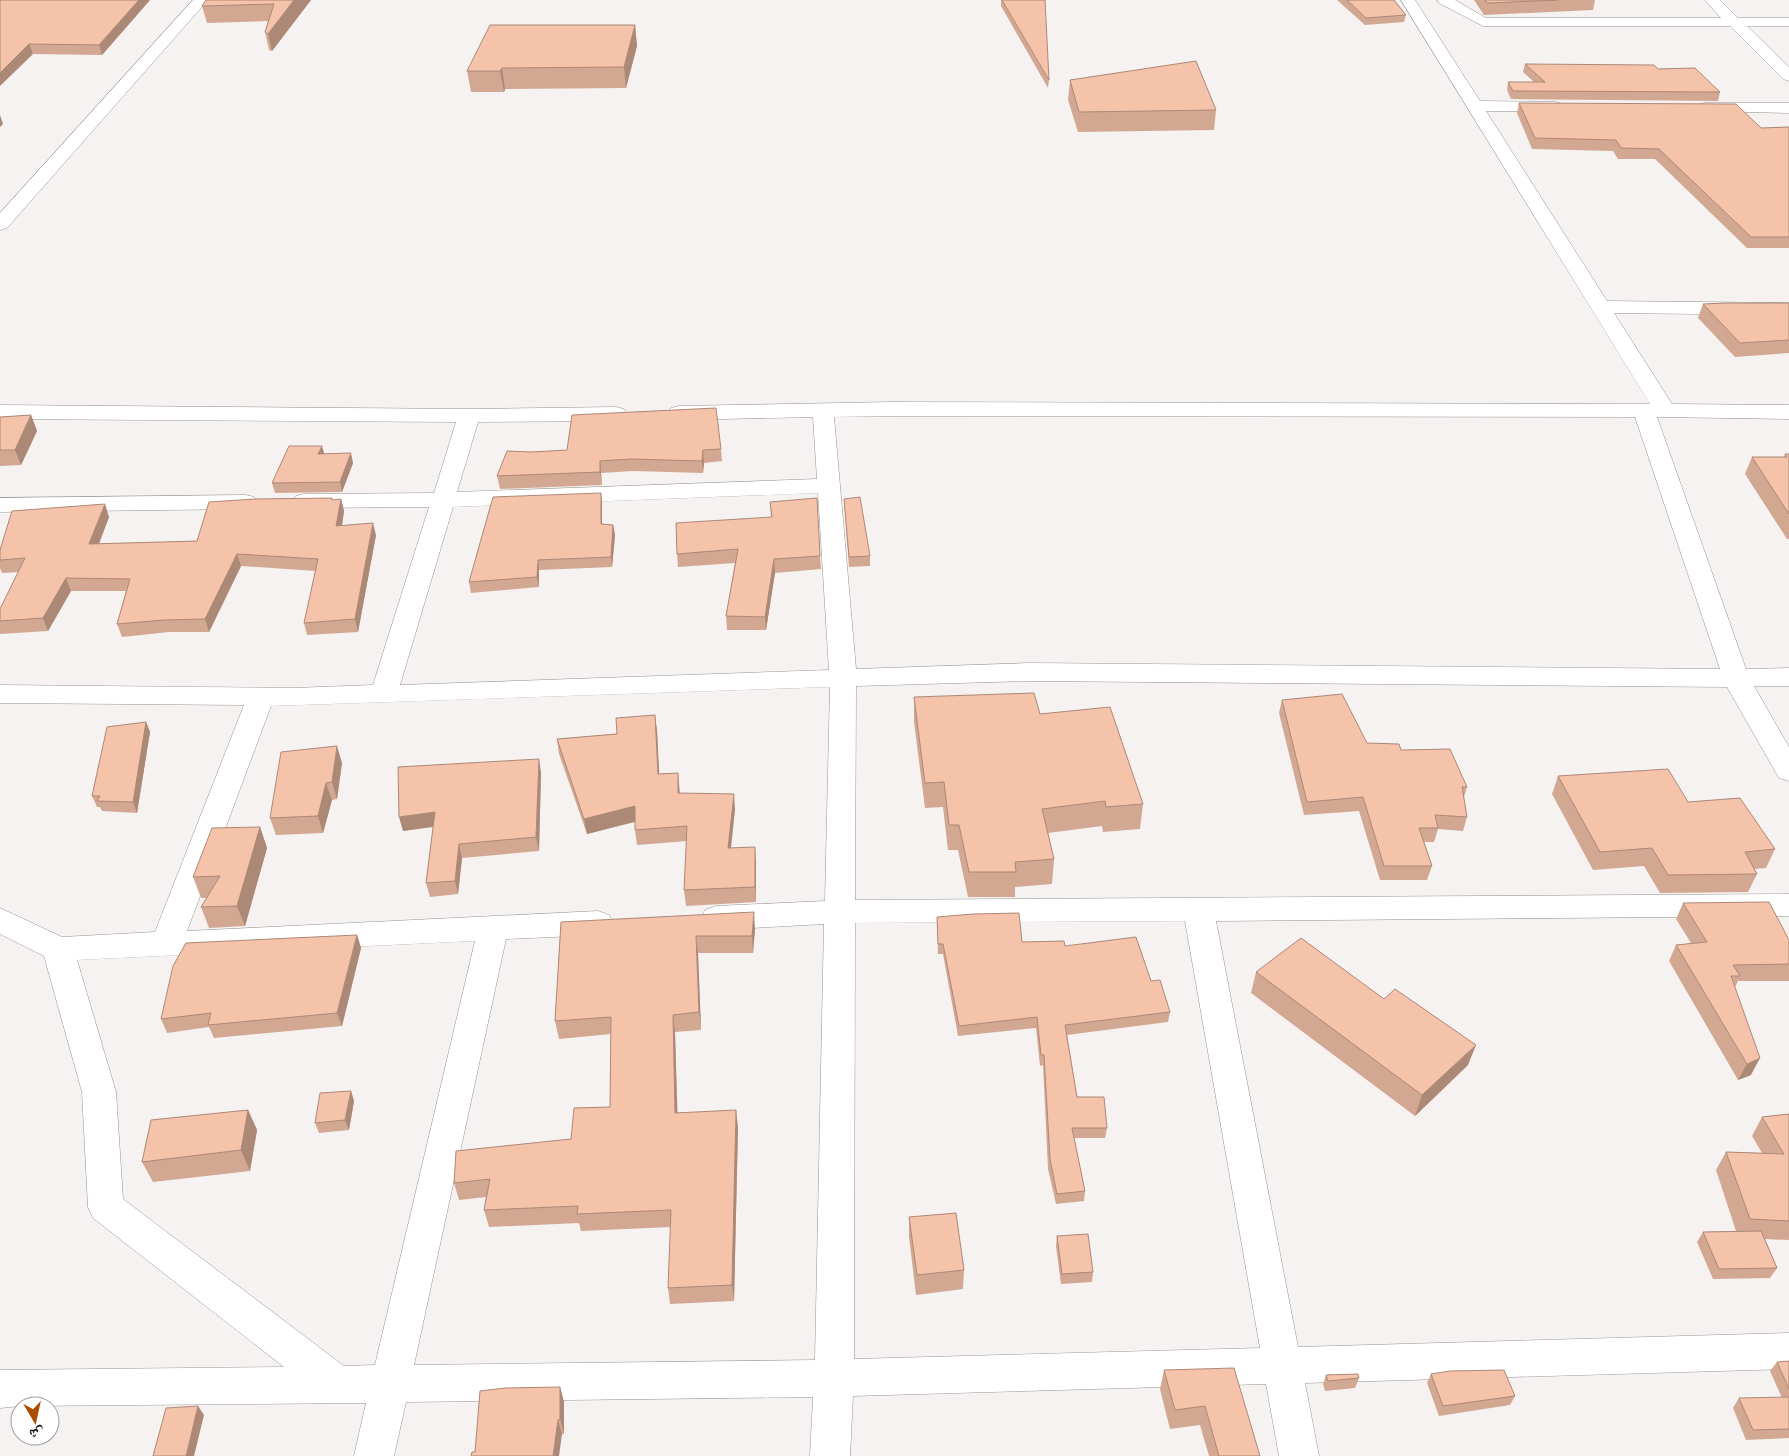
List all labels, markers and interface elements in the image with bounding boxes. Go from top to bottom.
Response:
north arrow [10,1396,60,1446]
text: ش [28,1424,45,1441]

